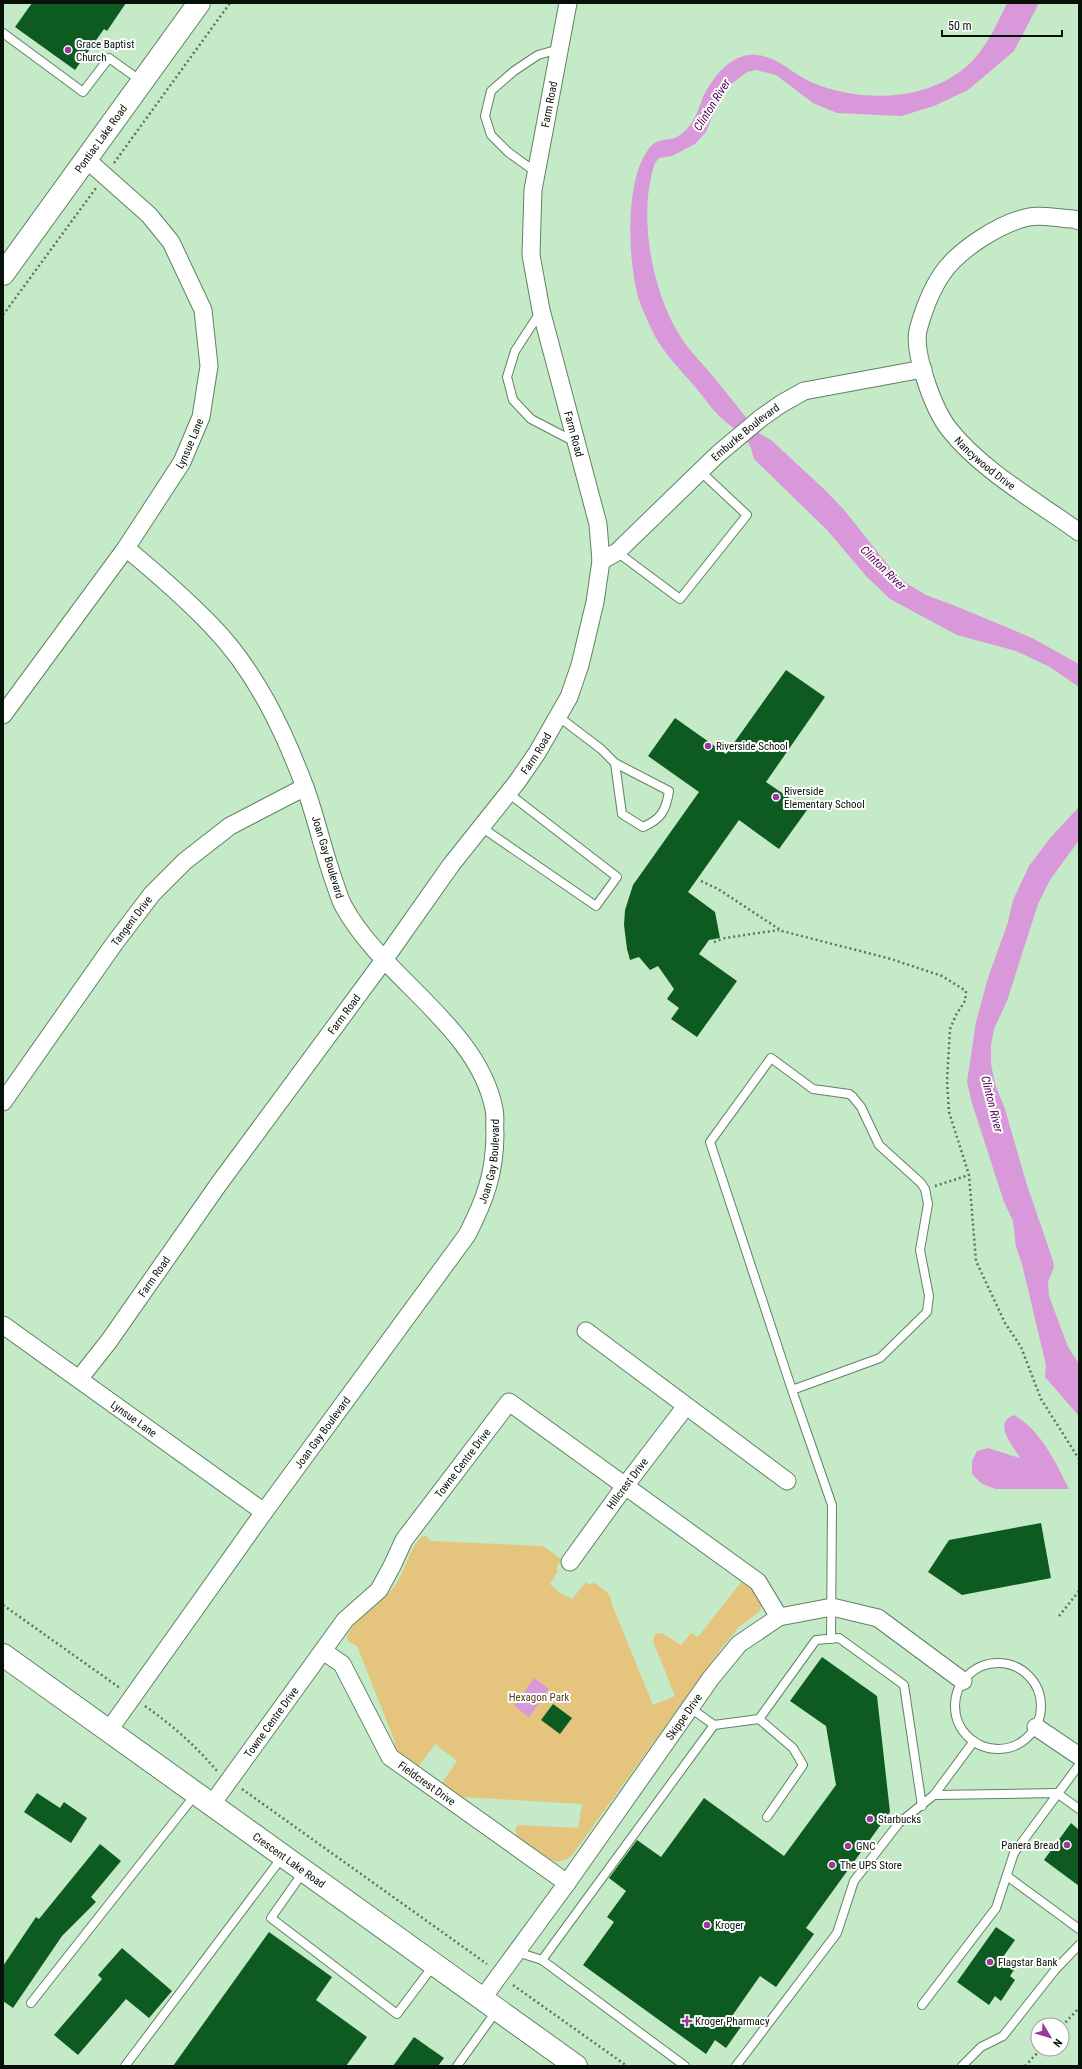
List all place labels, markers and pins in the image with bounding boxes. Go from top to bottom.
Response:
place label: Grace Baptist Church [76,38,134,64]
marker: Grace Baptist Church [63,45,73,55]
place label: Riverside School [716,740,788,753]
marker: Riverside School [703,741,713,751]
place label: Riverside Elementary School [784,785,865,811]
marker: Riverside Elementary School [771,792,781,802]
place label: Starbucks [878,1813,921,1826]
marker: Starbucks [865,1814,875,1824]
place label: Panera Bread [1001,1839,1059,1852]
place label: GNC [856,1840,876,1853]
marker: Panera Bread [1062,1840,1072,1850]
marker: GNC [843,1841,853,1851]
place label: The UPS Store [840,1859,902,1872]
marker: The UPS Store [827,1860,837,1870]
place label: Kroger [715,1919,744,1932]
marker: Kroger [702,1920,712,1930]
place label: Flagstar Bank [998,1956,1058,1969]
marker: Flagstar Bank [985,1957,995,1967]
place label: Kroger Pharmacy [695,2015,770,2028]
marker: Kroger Pharmacy [682,2016,692,2026]

